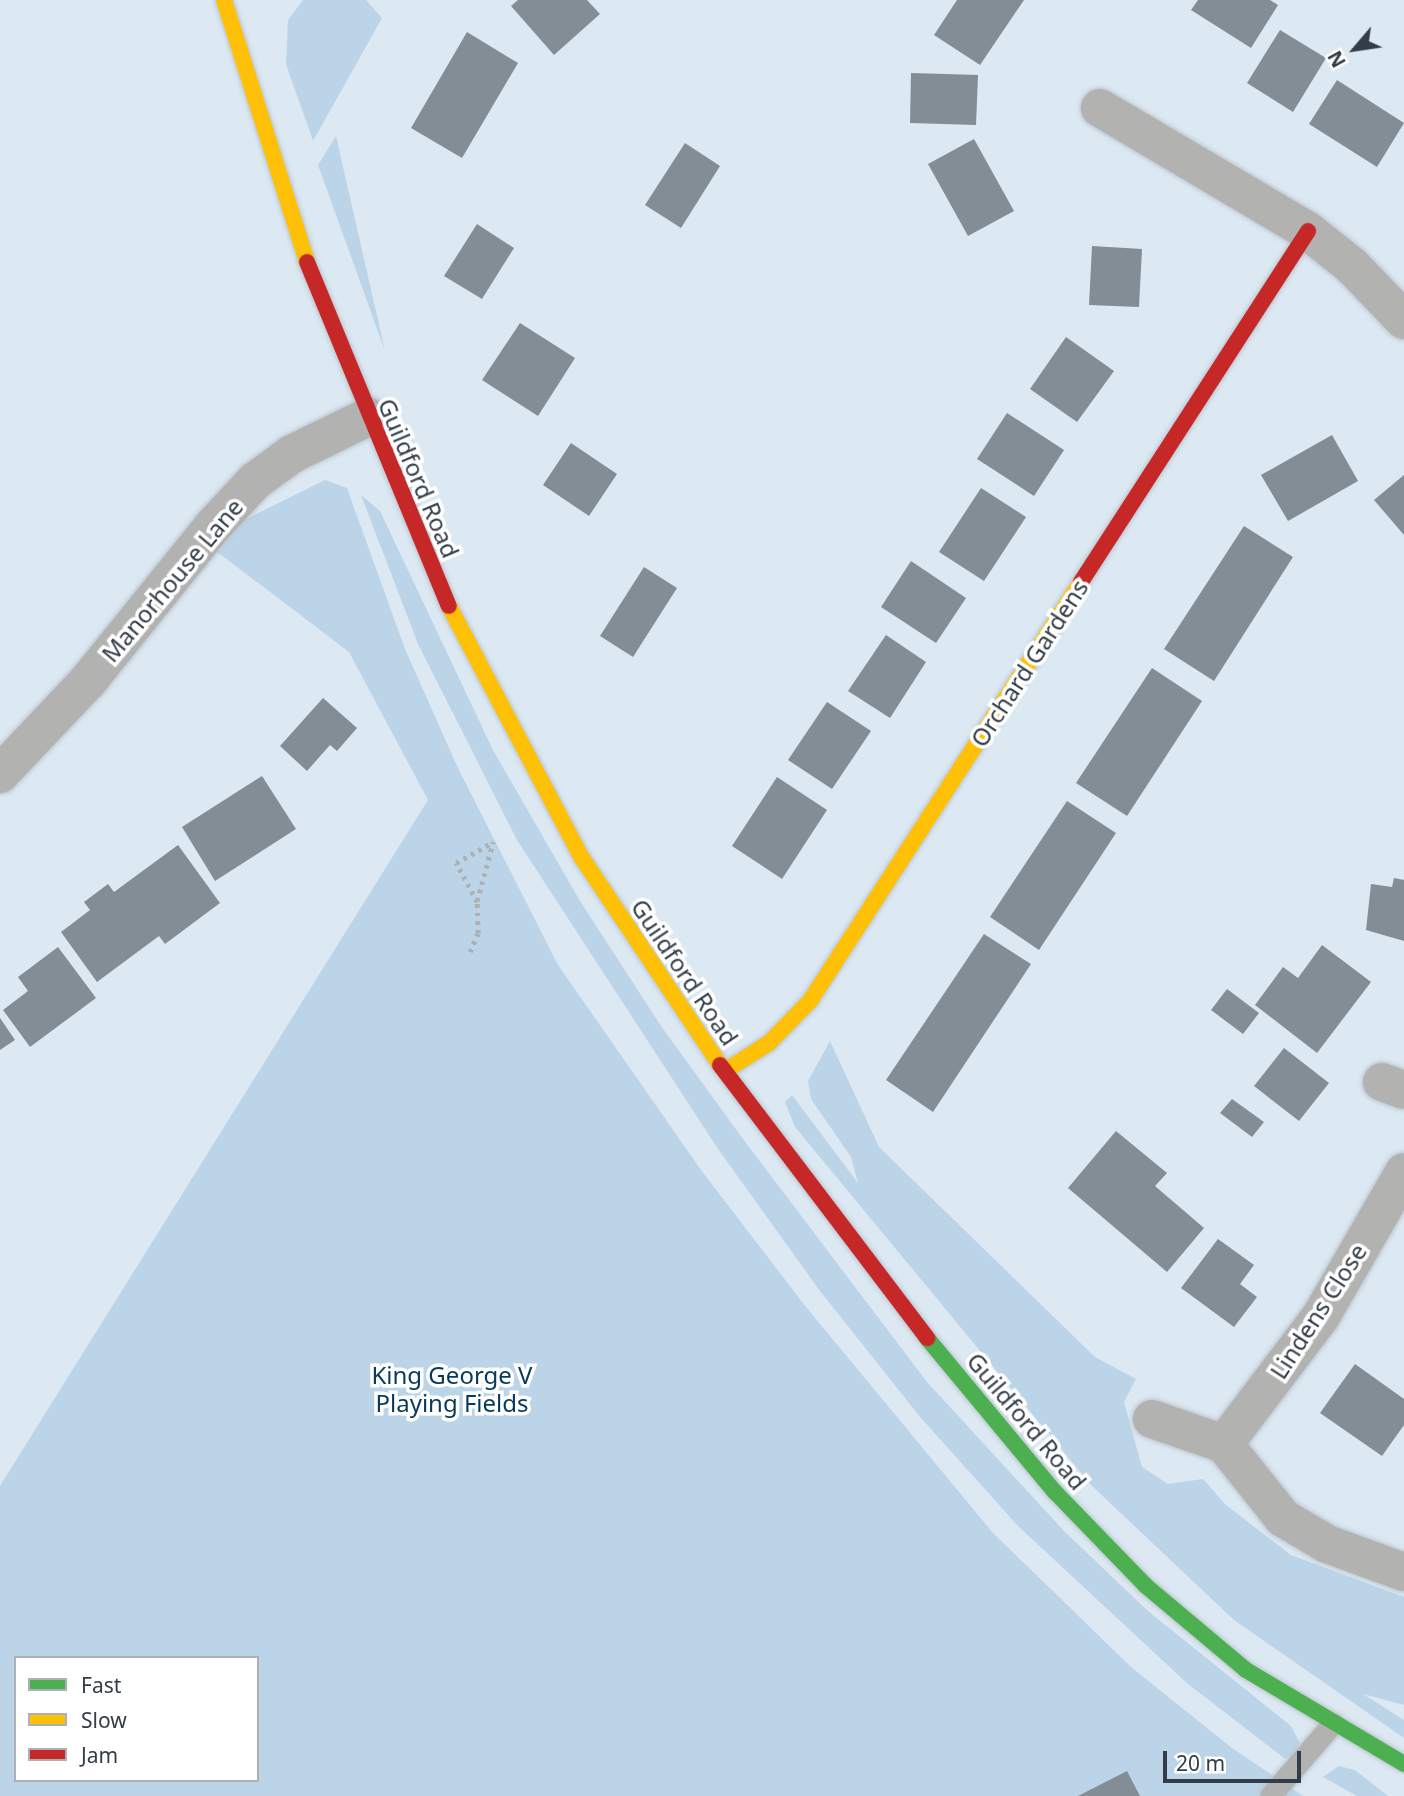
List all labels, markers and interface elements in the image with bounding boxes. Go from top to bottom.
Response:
north arrow [1320,14,1390,84]
text: N [1322,46,1352,72]
street label: Guildford Road [372,394,466,562]
street label: Manorhouse Lane [95,492,249,668]
street label: Orchard Gardens [964,574,1094,752]
street label: Guildford Road [625,893,745,1051]
street label: Lindens Close [1264,1238,1372,1384]
street label: Guildford Road [961,1347,1093,1495]
park label: King George V Playing Fields [371,1361,533,1417]
legend [14,1656,259,1782]
text: Fast [81,1671,121,1699]
text: Slow [81,1706,127,1734]
scale bar [1166,1736,1304,1780]
text: Jam [81,1741,118,1769]
text: 20 m [1176,1749,1225,1777]

